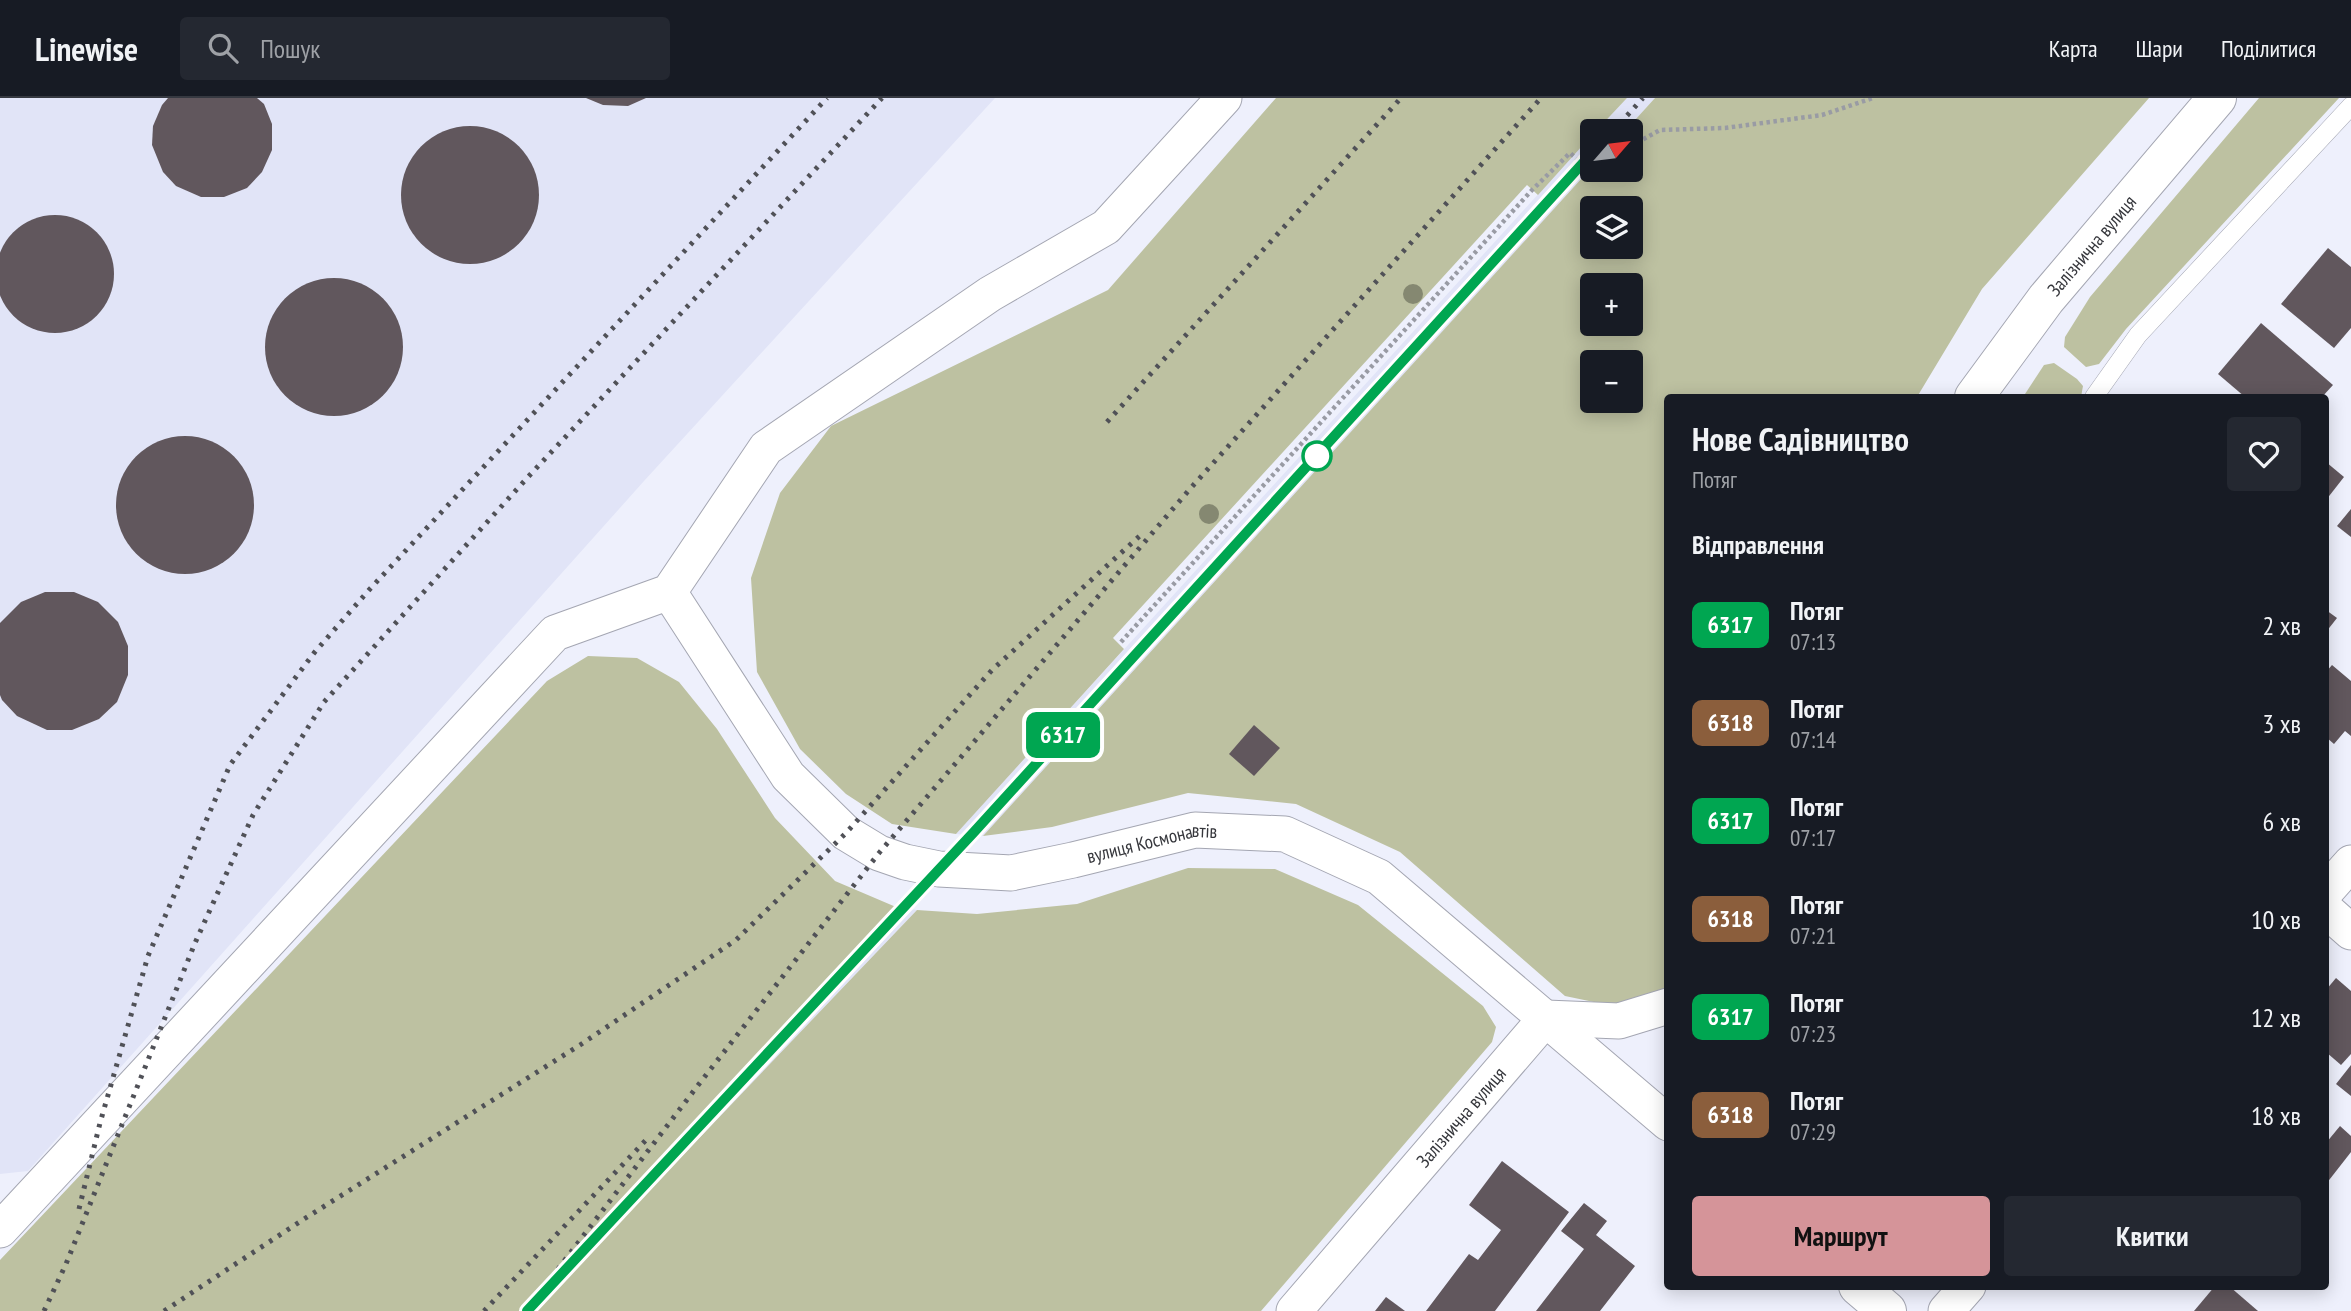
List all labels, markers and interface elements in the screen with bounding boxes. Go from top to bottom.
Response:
search box [180,17,670,80]
text: Linewise [35,27,138,70]
icon: search [204,29,242,67]
text: Пошук [260,32,320,65]
text: Карта [2049,33,2098,64]
text: Шари [2136,33,2183,64]
text: Поділитися [2221,33,2316,64]
north arrow [1580,119,1643,182]
map controls [1580,119,1643,413]
street label: Залізнична вулиця [2042,190,2141,301]
button: layers [1580,196,1643,259]
button: + [1580,273,1643,336]
button: − [1580,350,1643,413]
text: Нове Садівництво [1692,417,1909,460]
button: heart [2227,417,2301,491]
unlabelled marker [1302,441,1332,471]
text: Потяг [1692,465,1737,494]
text: Відправлення [1692,528,1824,561]
text: Потяг [1790,594,1843,627]
text: 6317 [1708,609,1753,640]
text: 2 хв [2263,609,2301,642]
text: 07:13 [1790,627,1836,656]
text: Потяг [1790,692,1843,725]
text: 6318 [1708,707,1753,738]
text: 3 хв [2263,707,2301,740]
line badge: 6317 [1014,712,1112,758]
text: 6317 [1040,719,1086,750]
text: 07:14 [1790,725,1836,754]
text: Потяг [1790,790,1843,823]
text: 6317 [1708,805,1753,836]
text: 6 хв [2263,805,2301,838]
street label: вулиця Космонавтів [1084,818,1218,868]
text: 07:17 [1790,823,1836,852]
text: Потяг [1790,888,1843,921]
text: 6318 [1708,903,1753,934]
text: 10 хв [2251,903,2301,936]
text: 07:21 [1790,921,1836,950]
text: Потяг [1790,986,1843,1019]
text: 6317 [1708,1001,1753,1032]
text: 12 хв [2251,1001,2301,1034]
text: 07:23 [1790,1019,1836,1048]
street label: Залізнична вулиця [1411,1062,1511,1172]
text: Потяг [1790,1084,1843,1117]
text: 6318 [1708,1099,1753,1130]
text: 18 хв [2251,1099,2301,1132]
text: 07:29 [1790,1117,1836,1146]
button: Маршрут [1692,1196,1990,1276]
button: Квитки [2004,1196,2301,1276]

